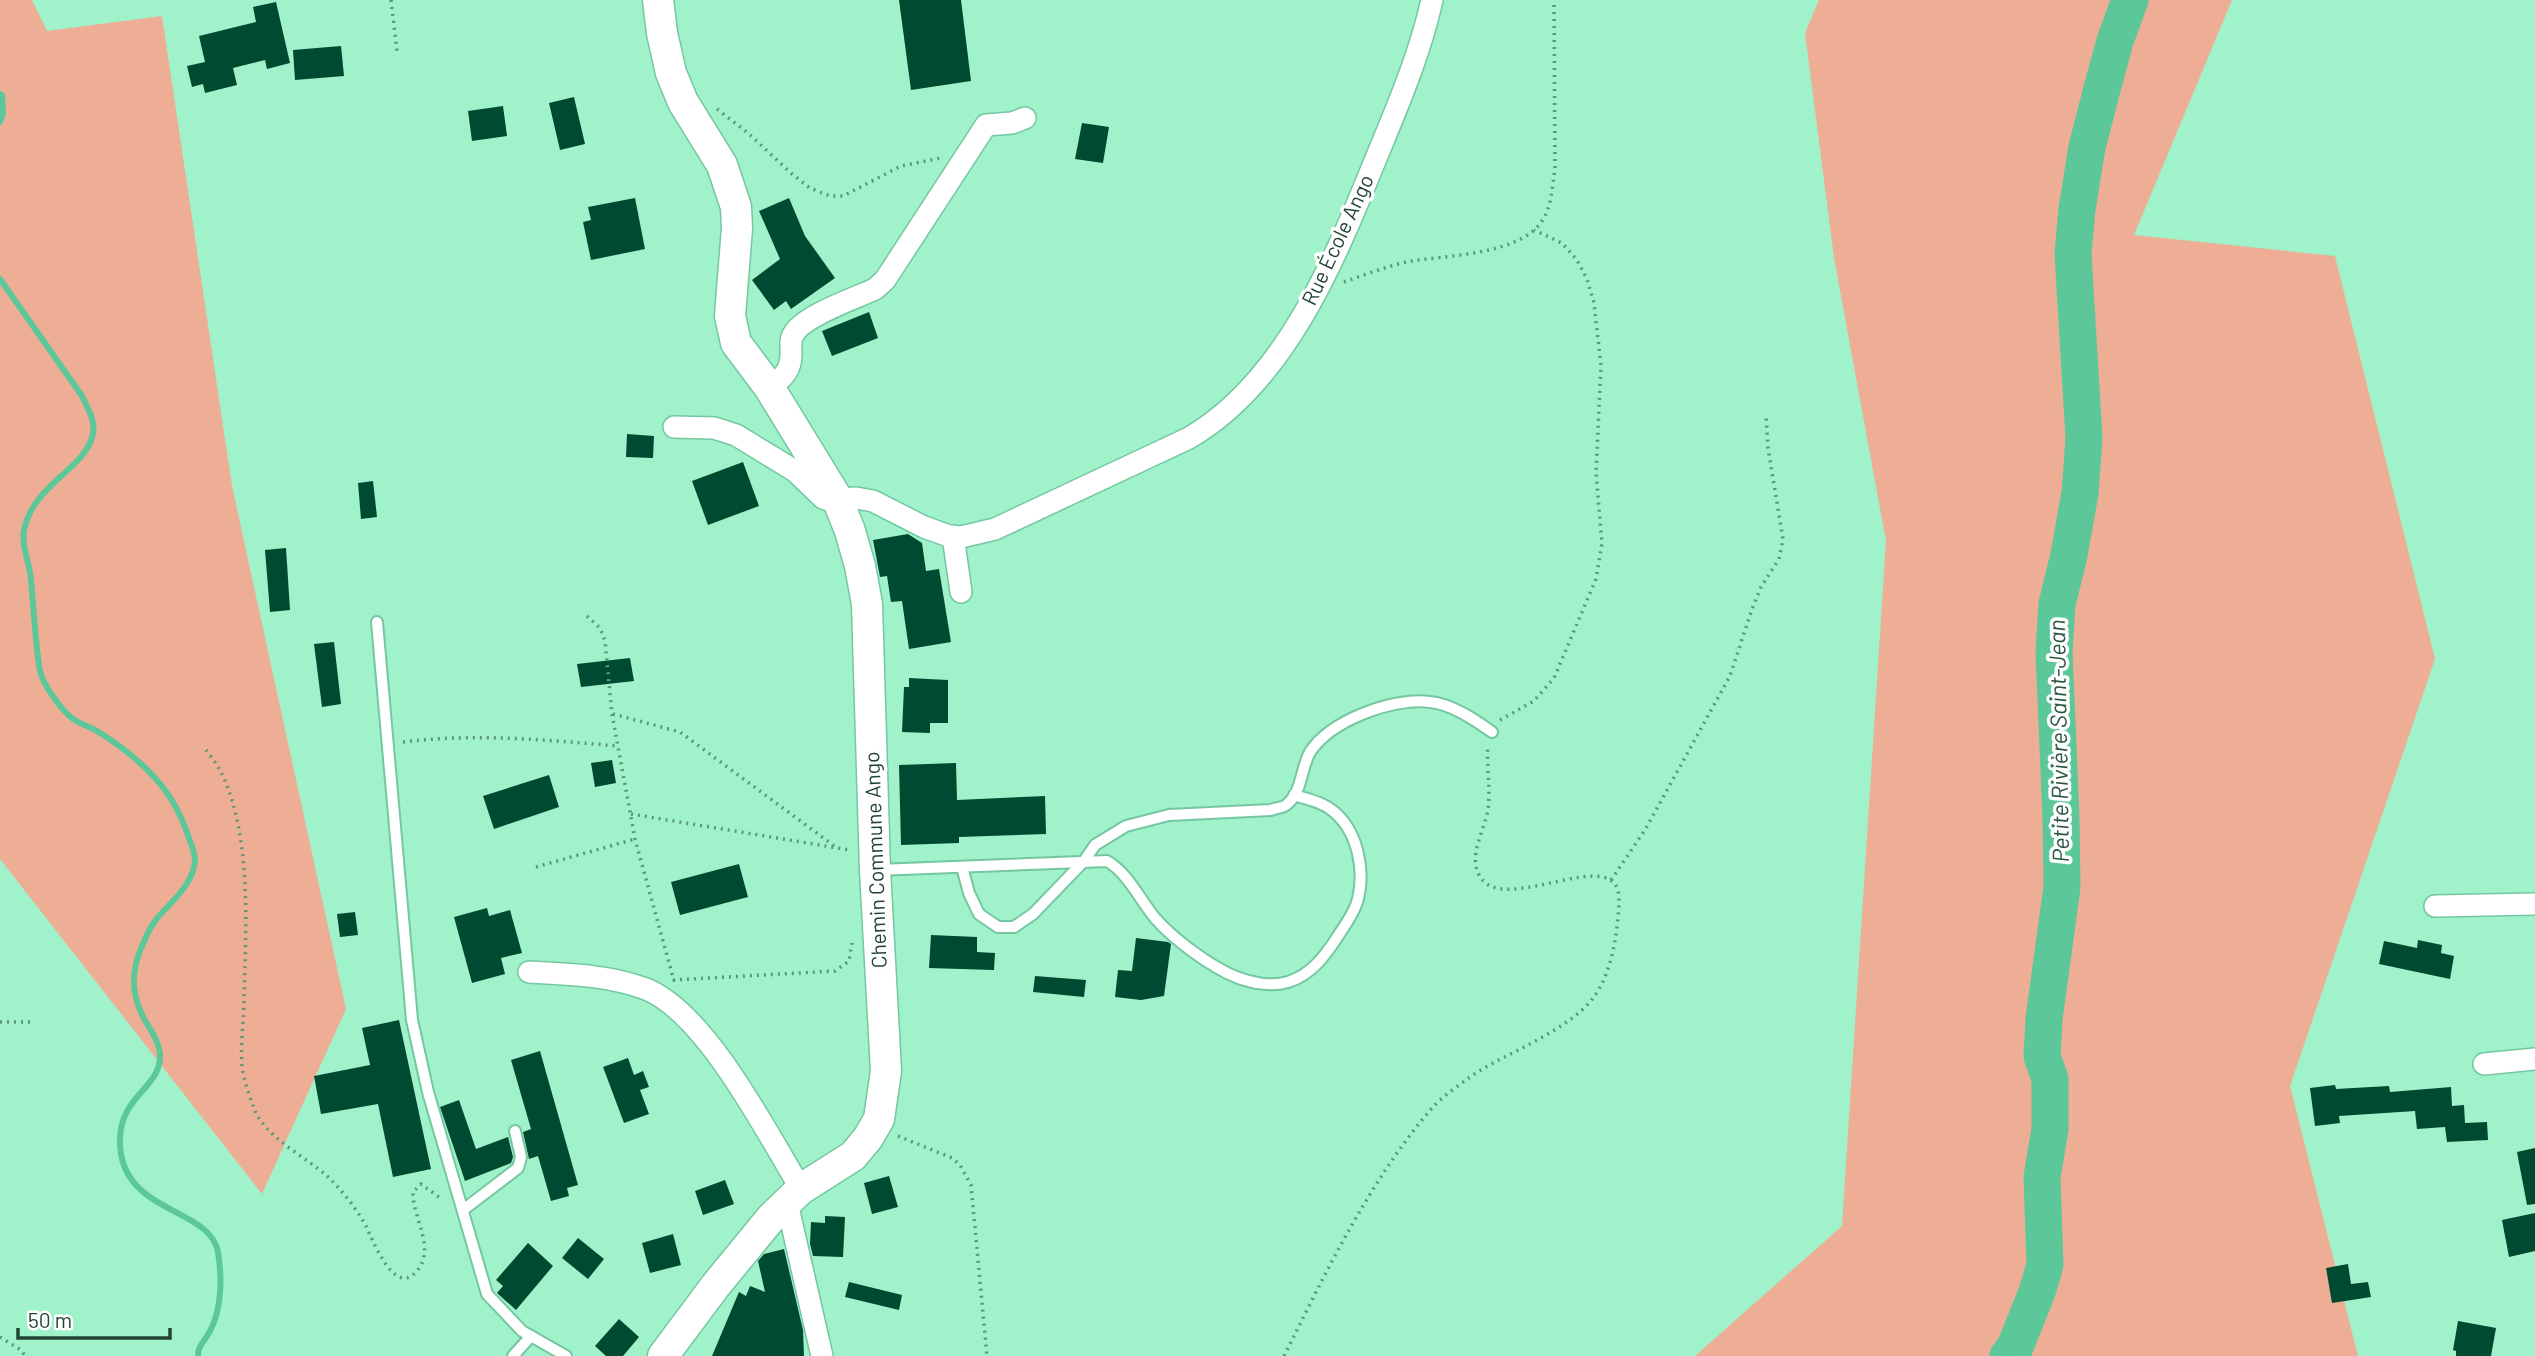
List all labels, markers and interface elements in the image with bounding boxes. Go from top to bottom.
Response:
street label: Rue École Ango [1295,170,1378,309]
water label: Petite Rivière Saint-Jean [2042,619,2074,863]
street label: Chemin Commune Ango [858,751,891,969]
scale bar [18,1296,170,1340]
text: 50 m [28,1307,72,1332]

